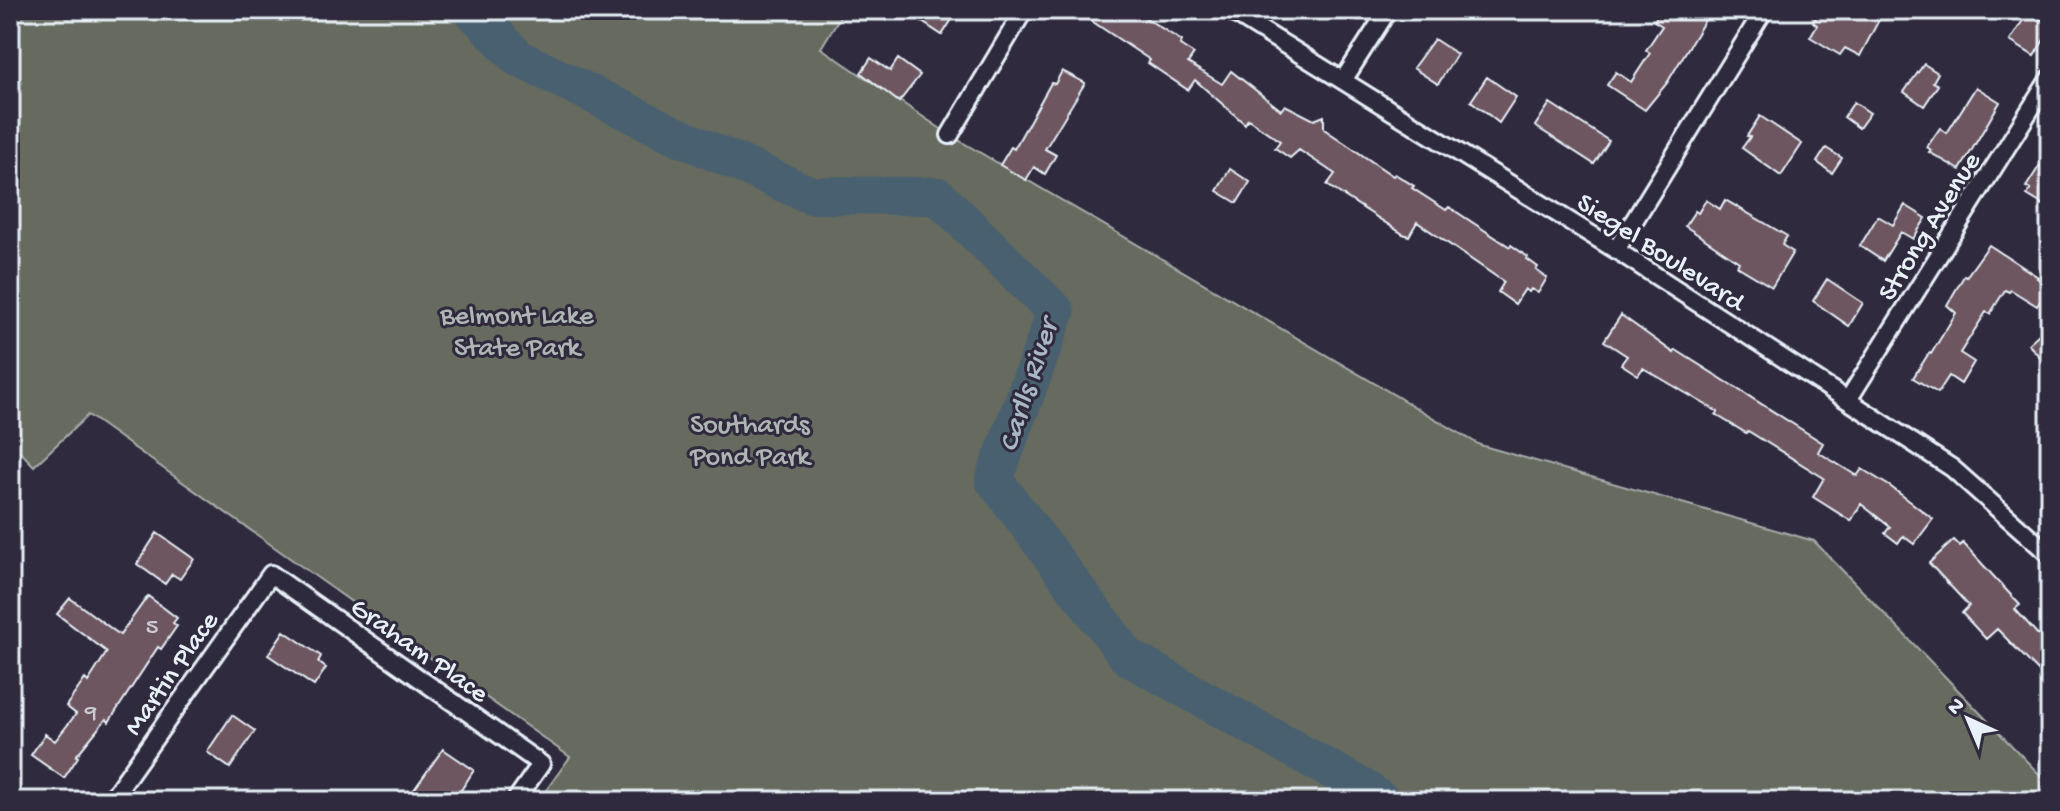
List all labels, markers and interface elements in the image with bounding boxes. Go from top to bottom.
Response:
street label: Strong Avenue [1872,147,1990,308]
street label: Siegel Boulevard [1569,187,1752,322]
park label: Belmont Lake State Park [439,301,594,366]
water label: Carlls River [993,311,1070,457]
park label: Southards Pond Park [689,410,812,475]
street label: Graham Place [343,592,494,712]
street label: Martin Place [118,606,228,743]
house number: 5 [146,614,158,643]
north arrow [1928,679,2008,759]
text: N [1943,693,1971,722]
house number: 9 [84,699,97,728]

